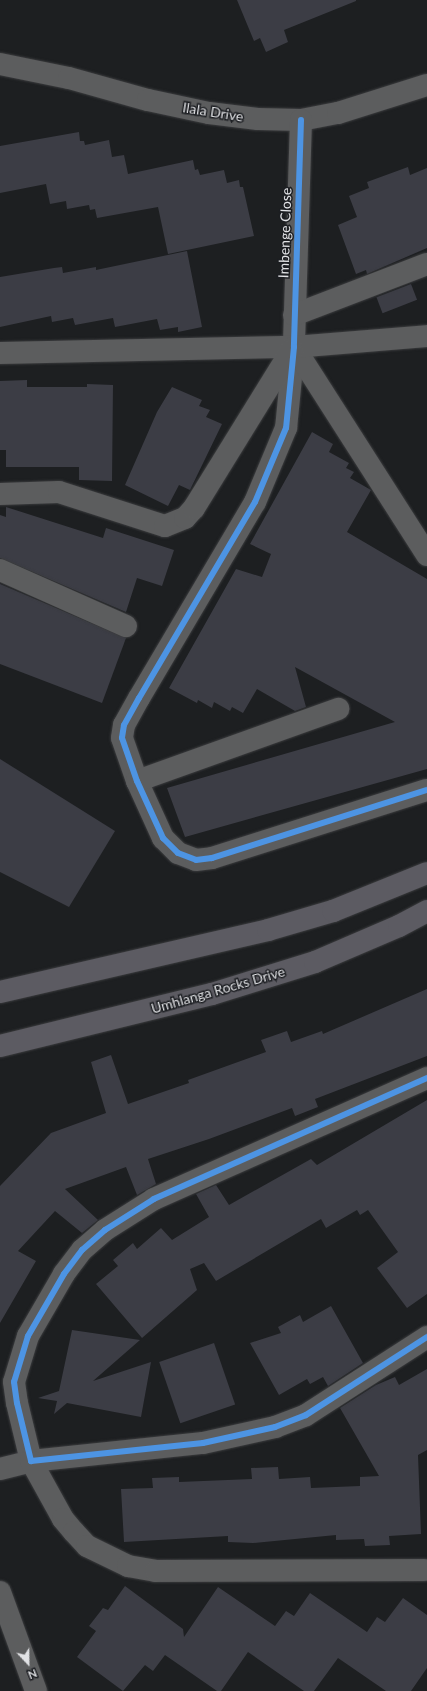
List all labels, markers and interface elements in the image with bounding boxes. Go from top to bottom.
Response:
street label: Ilala Drive [181,99,245,125]
street label: Imbenge Close [275,187,295,279]
street label: Umhlanga Rocks Drive [149,963,287,1017]
north arrow [8,1643,48,1683]
text: N [26,1667,39,1682]

